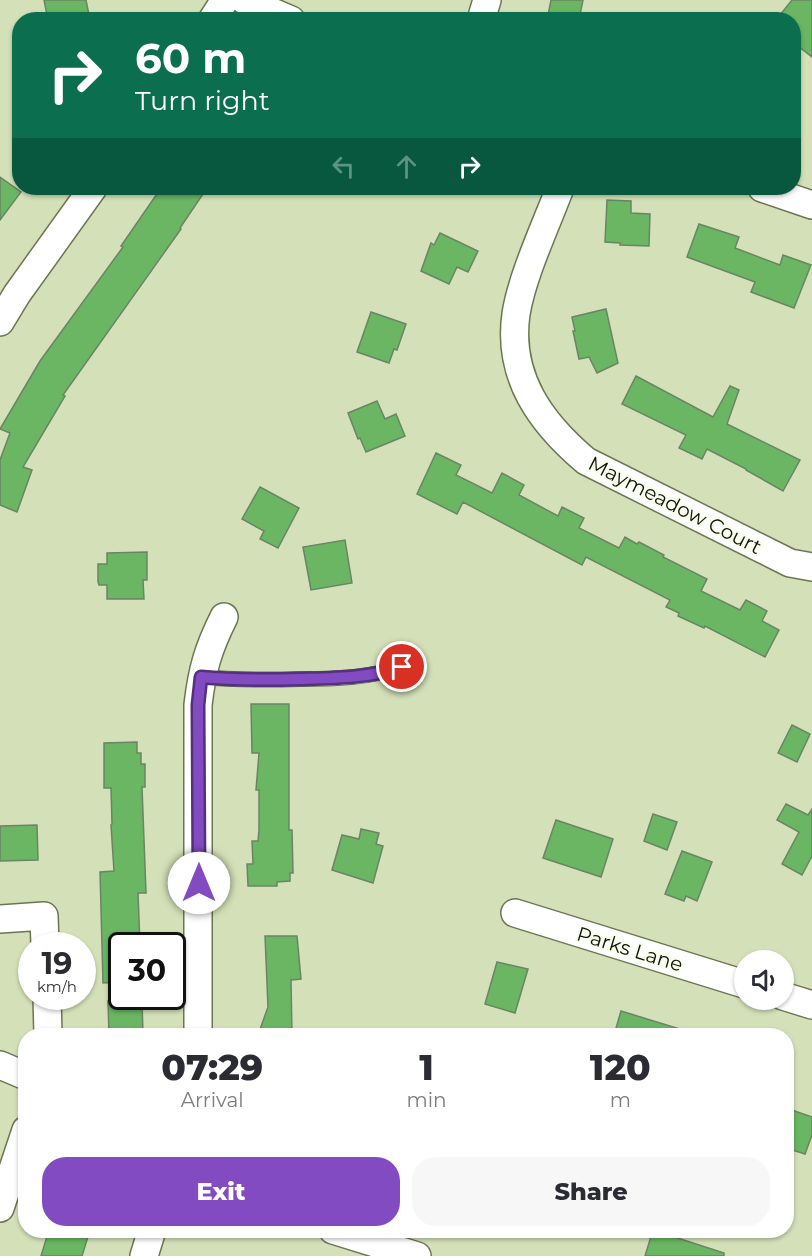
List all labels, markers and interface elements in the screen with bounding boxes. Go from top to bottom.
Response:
text: 60 m [135,32,246,84]
icon: right [36,36,114,114]
text: Turn right [135,84,270,117]
icon: left [327,150,360,183]
icon: ahead [390,150,423,183]
icon: right [453,150,486,183]
street label: Maymeadow Court [584,451,766,559]
pin [376,641,427,692]
icon: arrive [385,650,418,683]
position arrow [167,851,231,915]
street label: Parks Lane [574,922,686,976]
speed limit sign: 30 [108,932,186,1010]
text: 19 [42,945,72,982]
map controls [734,950,794,1010]
button: sound [734,950,794,1010]
text: km/h [37,977,77,996]
text: 07:29 [161,1045,263,1089]
text: 1 [419,1045,434,1089]
text: 120 [590,1045,651,1089]
text: Arrival [181,1088,244,1112]
text: min [406,1088,447,1112]
text: m [610,1088,631,1112]
button: Exit [42,1157,400,1226]
button: Share [412,1157,770,1226]

